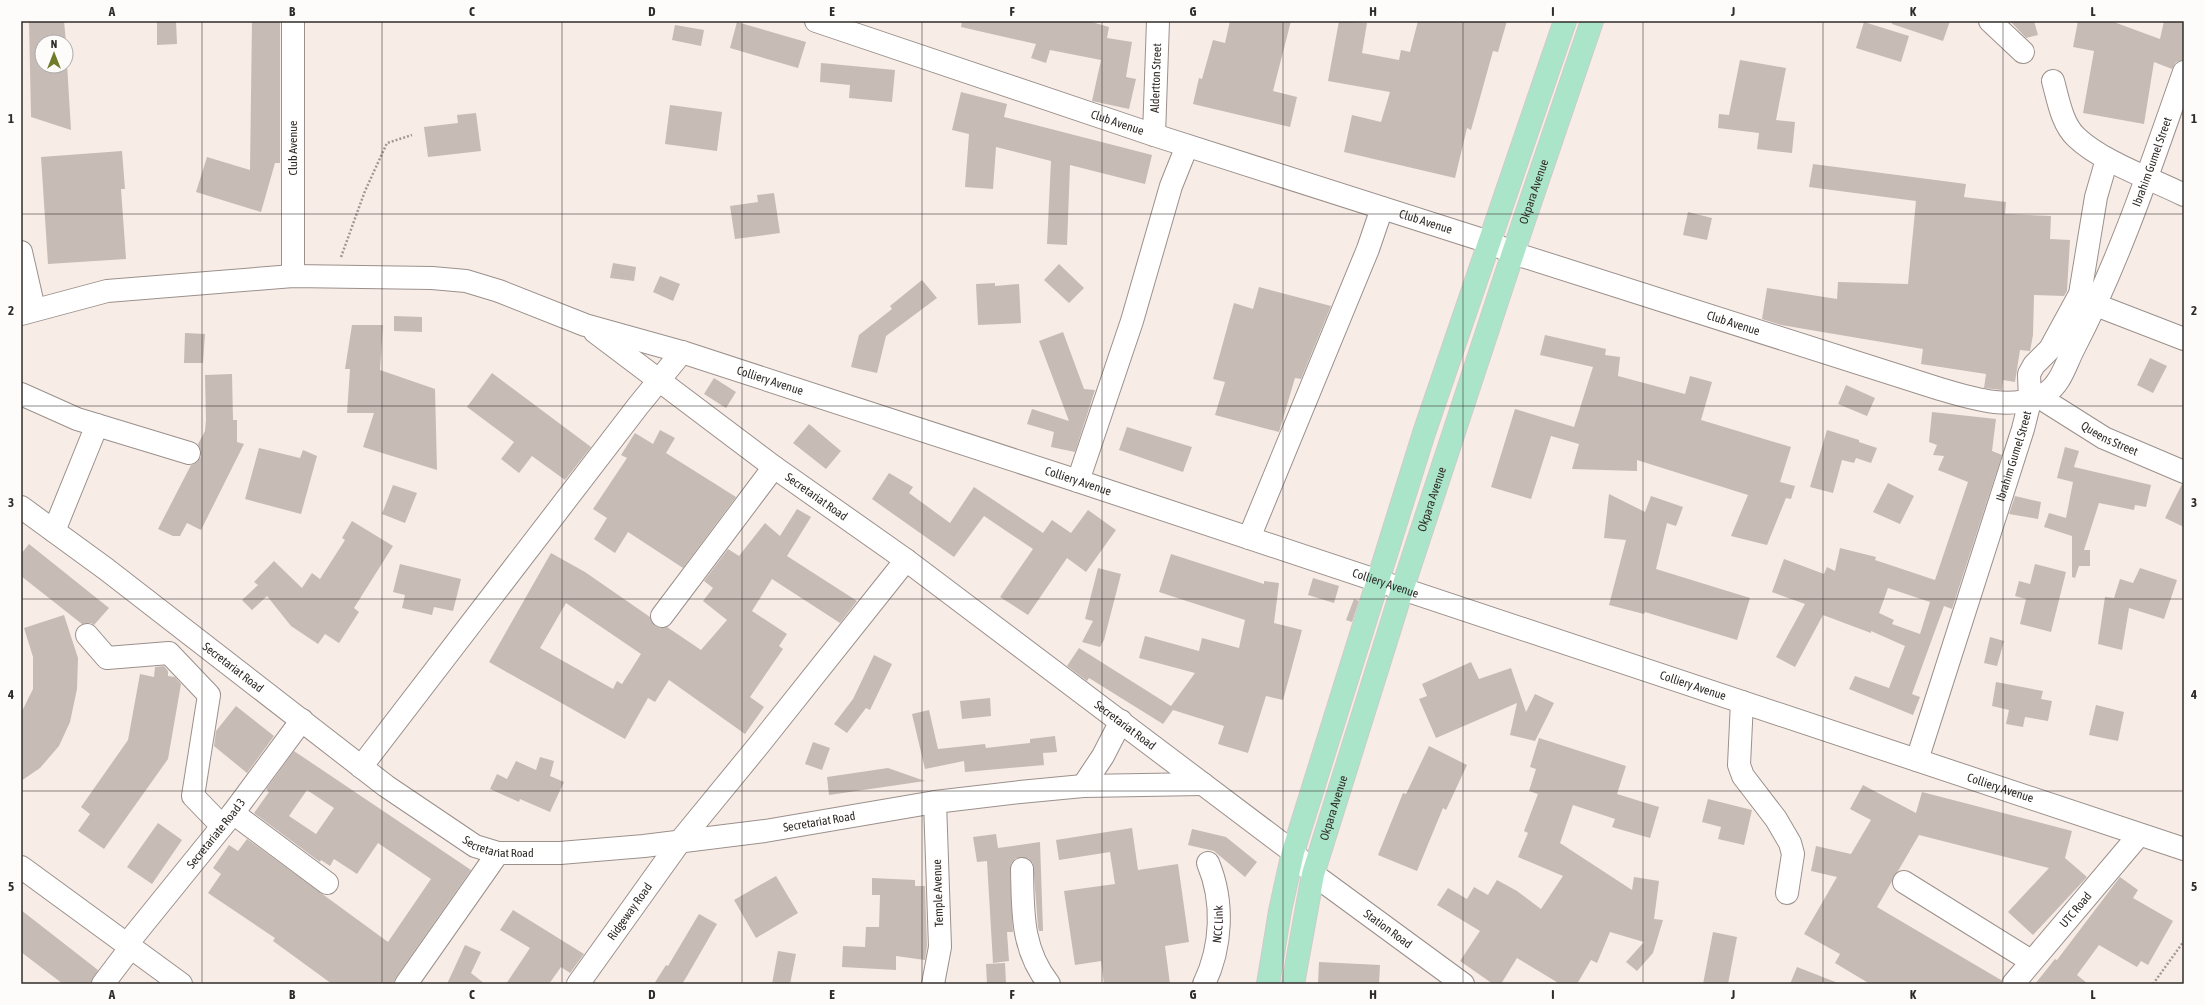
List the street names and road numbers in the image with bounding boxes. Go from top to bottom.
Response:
street label: Aldertton Street [1148,42,1164,113]
street label: Club Avenue [1089,107,1146,138]
street label: Ibrahim Gumel Street [2130,115,2175,209]
street label: Club Avenue [286,121,300,175]
street label: Okpara Avenue [1516,158,1551,226]
street label: Club Avenue [1397,207,1454,237]
street label: Club Avenue [1705,308,1762,338]
street label: Colliery Avenue [735,363,805,398]
street label: Ibrahim Gumel Street [1993,409,2034,503]
street label: Queens Street [2079,418,2140,459]
street label: Colliery Avenue [1043,464,1113,499]
street label: Okpara Avenue [1415,465,1449,533]
street label: Secretariat Road [783,470,850,524]
street label: Colliery Avenue [1351,566,1420,601]
street label: Secretariat Road [200,640,266,695]
street label: Colliery Avenue [1658,668,1728,703]
street label: Secretariat Road [1092,698,1158,753]
street label: Colliery Avenue [1965,770,2035,805]
street label: Okpara Avenue [1317,774,1350,842]
street label: Secretariate Road 3 [184,796,248,871]
street label: Secretariat Road [782,809,856,835]
street label: Secretariat Road [460,833,534,860]
street label: Temple Avenue [930,859,946,927]
street label: Ridgeway Road [605,880,655,943]
street label: UTC Road [2057,889,2095,931]
street label: NCC Link [1210,904,1226,944]
street label: Station Road [1361,907,1415,951]

